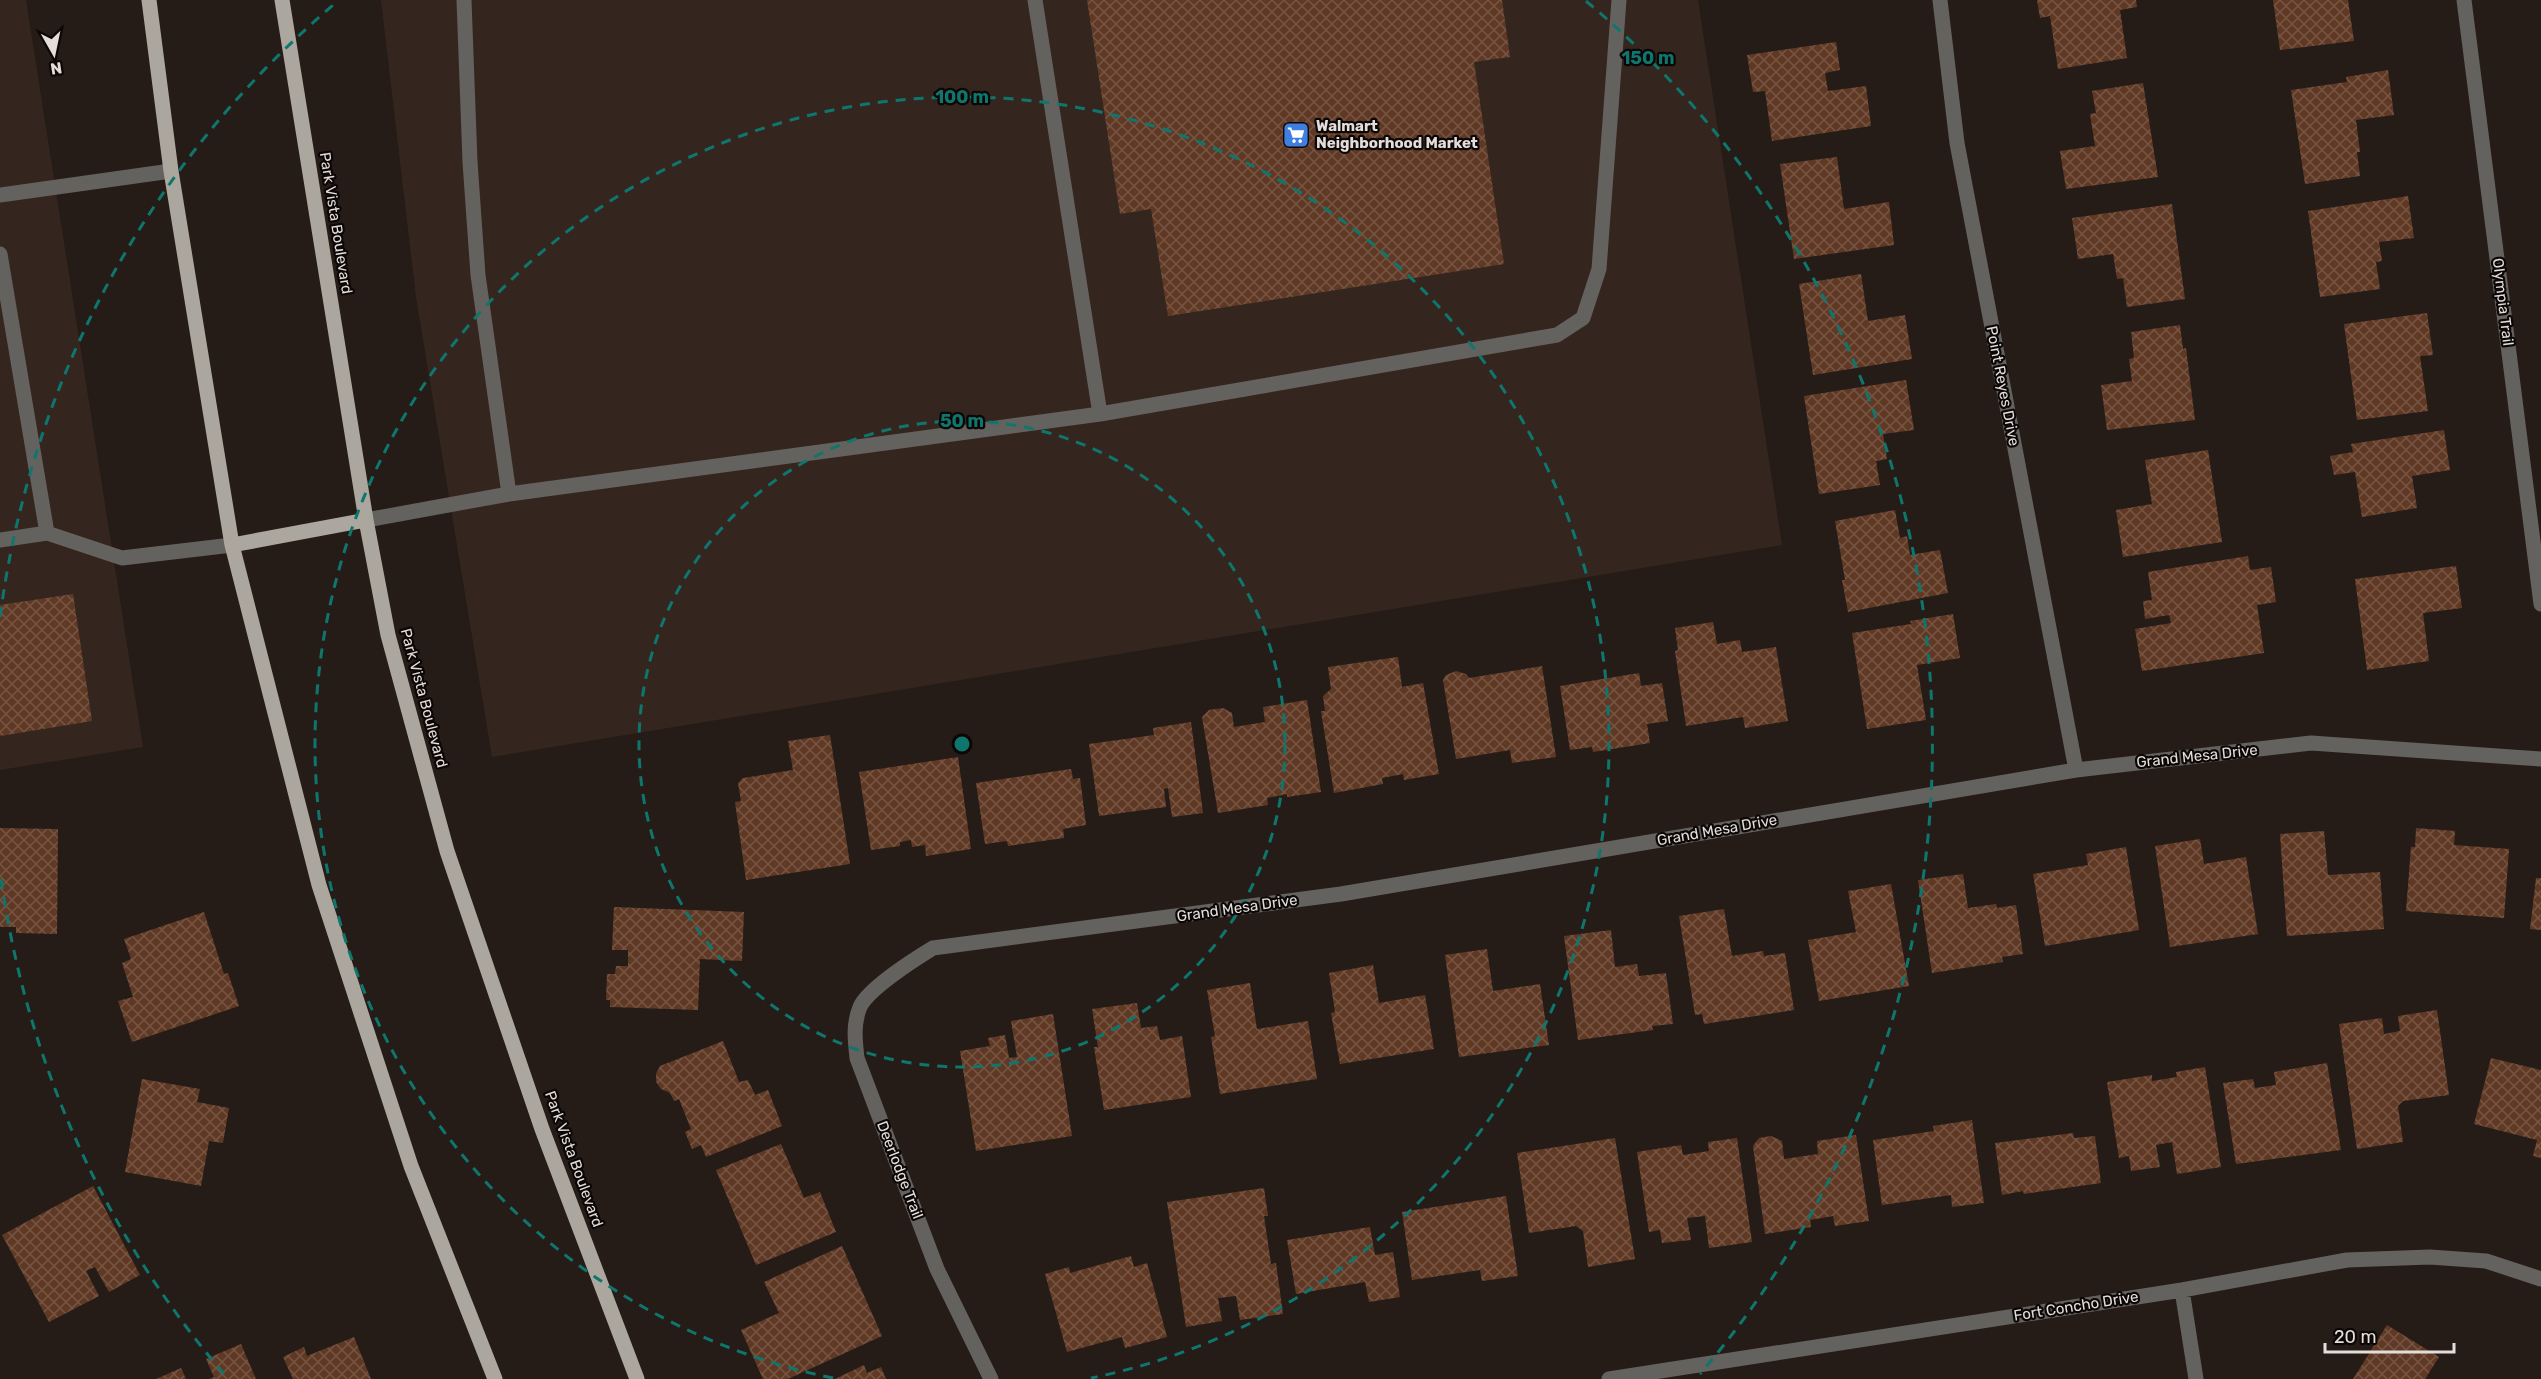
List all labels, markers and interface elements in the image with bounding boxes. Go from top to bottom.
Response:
north arrow [24,24,84,84]
text: 150 m [1621,47,1675,69]
text: N [49,58,63,79]
text: 100 m [935,86,989,108]
place label: Walmart Neighborhood Market [1316,117,1478,152]
supermarket icon: Walmart Neighborhood Market [1281,120,1311,150]
street label: Park Vista Boulevard [316,151,356,295]
street label: Olympia Trail [2489,257,2517,347]
street label: Point Reyes Drive [1983,324,2023,448]
text: 50 m [940,410,984,432]
street label: Park Vista Boulevard [397,626,451,770]
centre of rings [952,734,972,754]
street label: Grand Mesa Drive [2136,741,2258,771]
street label: Grand Mesa Drive [1655,811,1779,849]
street label: Grand Mesa Drive [1175,891,1299,925]
street label: Park Vista Boulevard [541,1089,607,1229]
street label: Deerlodge Trail [873,1119,927,1221]
street label: Fort Concho Drive [2012,1287,2140,1325]
scale bar [2325,1316,2454,1354]
text: 20 m [2334,1326,2376,1348]

